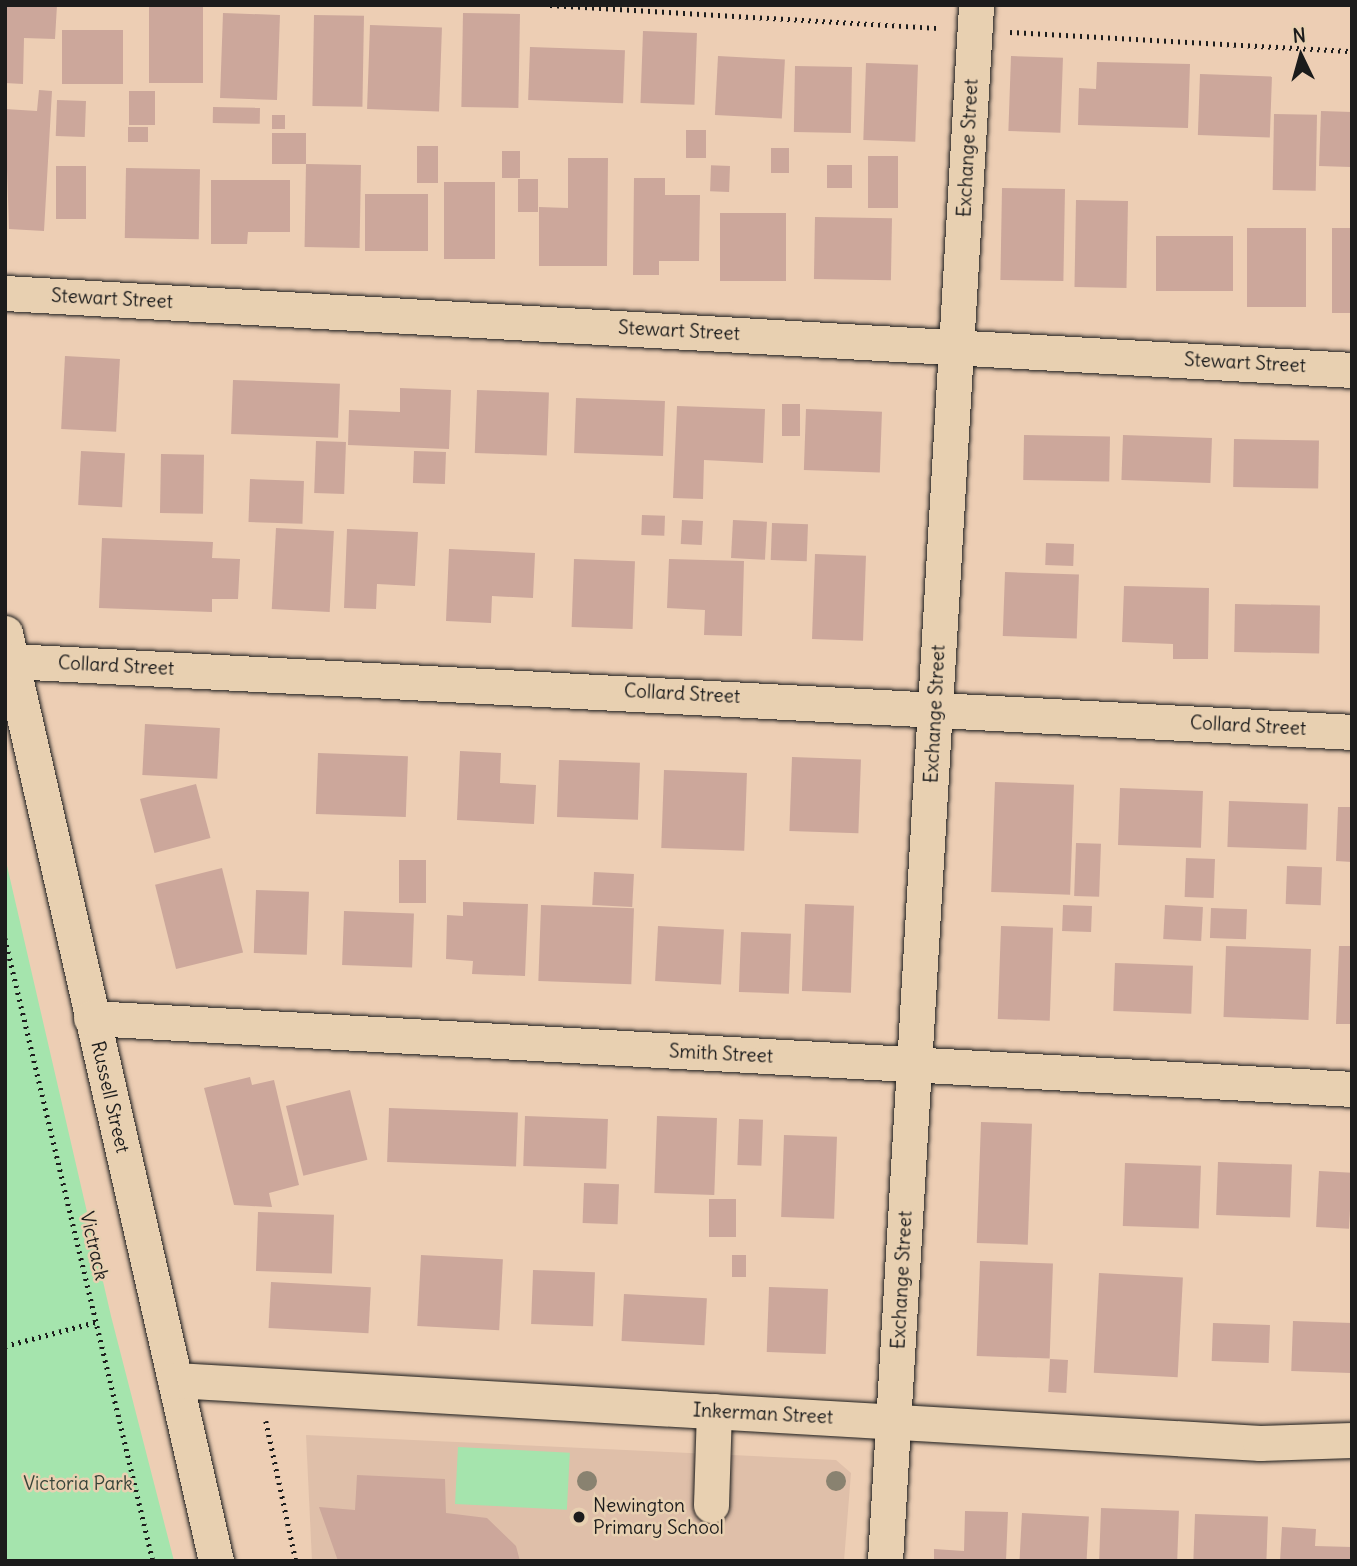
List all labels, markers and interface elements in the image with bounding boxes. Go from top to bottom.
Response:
north arrow [1266,21,1336,91]
text: N [1292,23,1307,48]
street label: Exchange Street [953,78,983,218]
street label: Stewart Street [51,284,173,314]
street label: Stewart Street [618,316,740,346]
street label: Stewart Street [1184,348,1306,378]
street label: Exchange Street [920,644,950,784]
street label: Collard Street [57,652,175,680]
street label: Collard Street [623,680,741,708]
street label: Collard Street [1189,712,1307,740]
street label: Russell Street [86,1039,134,1155]
street label: Smith Street [668,1040,774,1068]
street label: Victrack [75,1209,113,1283]
street label: Exchange Street [887,1210,917,1350]
street label: Inkerman Street [692,1399,834,1429]
park label: Victoria Park [23,1473,133,1495]
place label: Newington Primary School [593,1495,724,1539]
marker: Newington Primary School [571,1509,587,1525]

